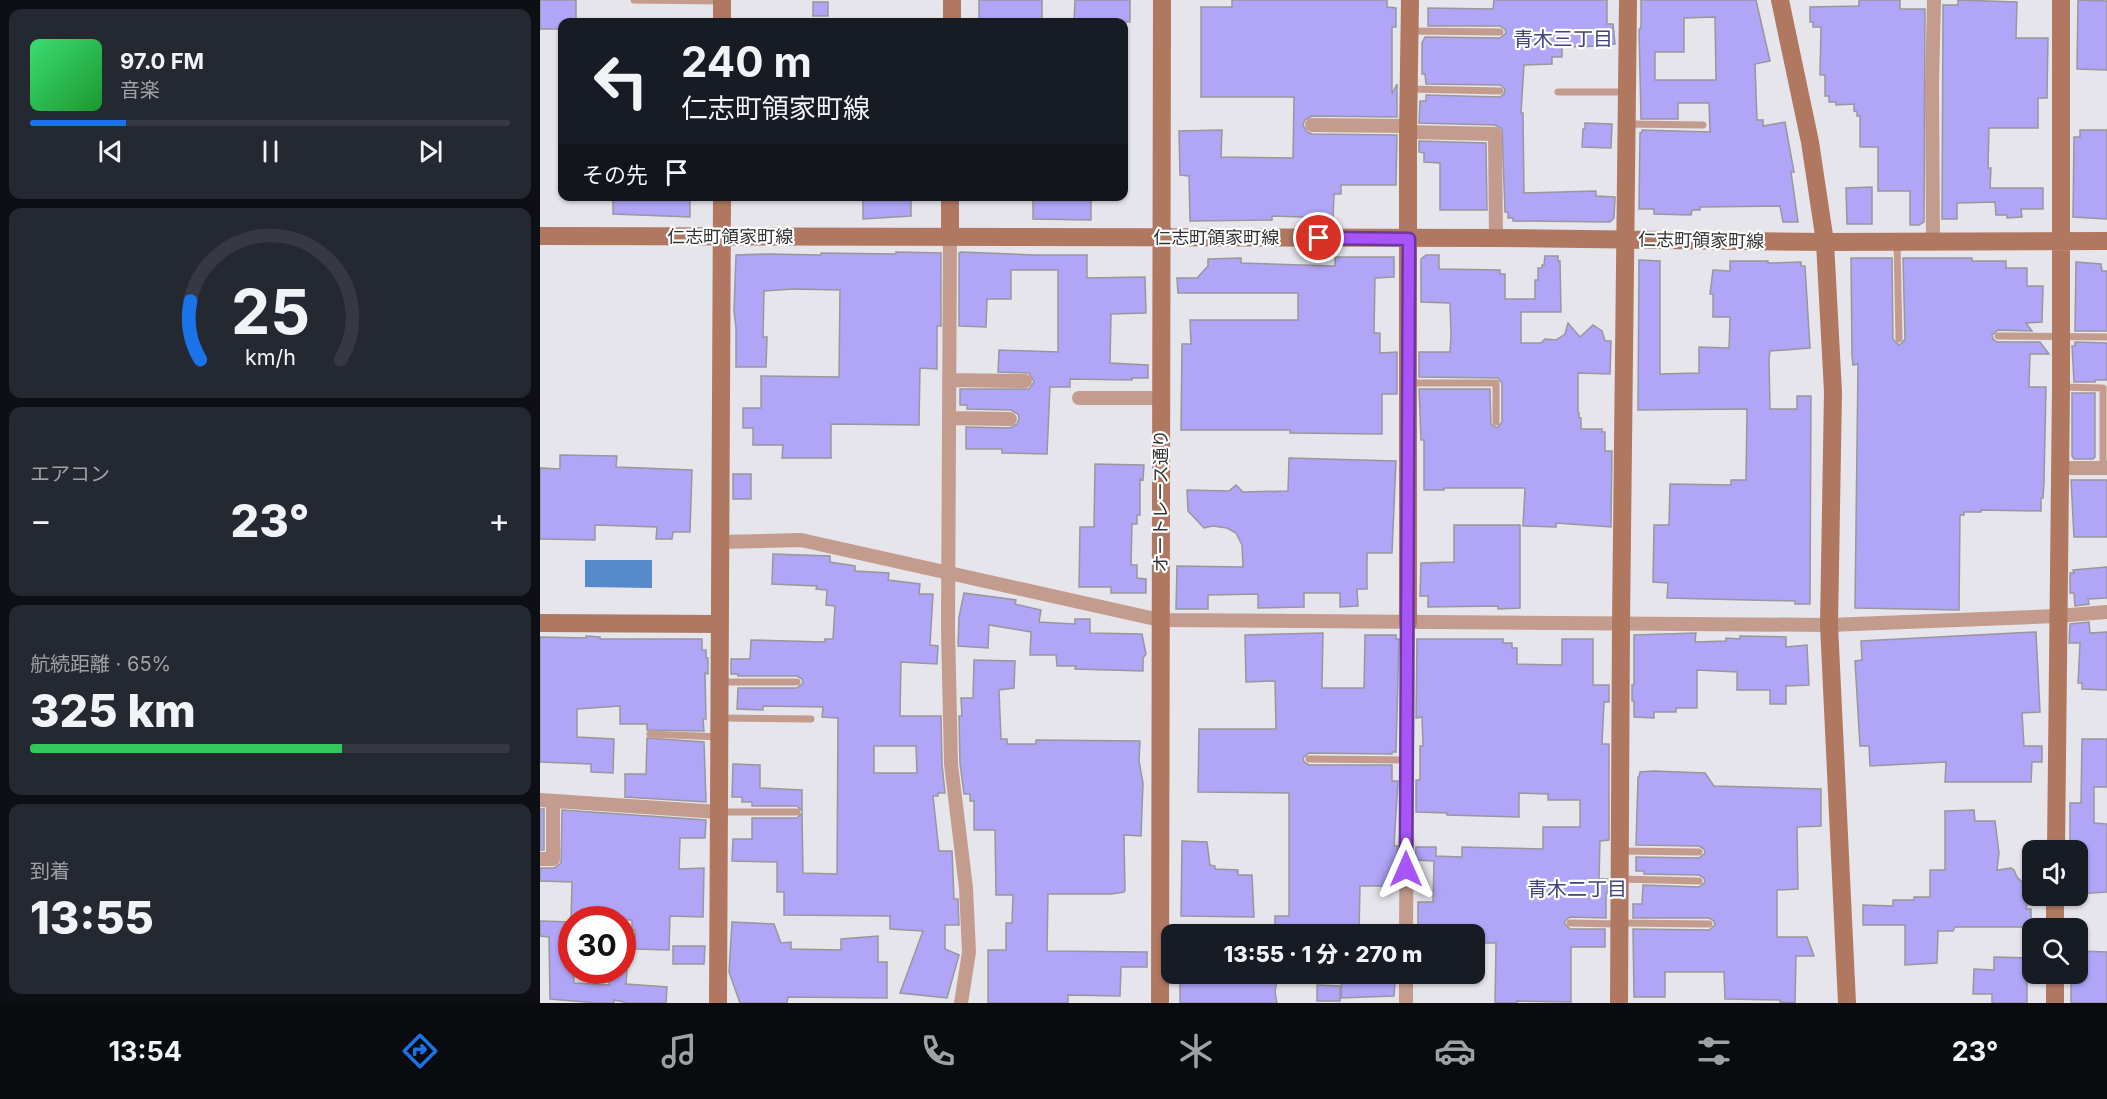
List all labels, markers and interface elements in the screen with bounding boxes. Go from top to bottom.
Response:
district label: 青木三丁目 [1513,27,1613,51]
text: 240 m [681,36,812,87]
icon: left [582,42,660,120]
text: 97.0 FM [120,48,204,74]
text: 音楽 [120,78,160,102]
text: 仁志町領家町線 [681,92,870,125]
icon: previous [94,135,127,168]
icon: pause [254,135,287,168]
icon: next [414,135,447,168]
icon: arrive [660,156,693,189]
text: その先 [582,162,648,188]
pin [1293,212,1344,263]
icon: arrive [1302,221,1335,254]
street label: 仁志町領家町線 [667,226,793,247]
street label: 仁志町領家町線 [1153,227,1279,248]
street label: 仁志町領家町線 [1638,228,1764,252]
text: 25 [230,274,310,349]
text: km/h [245,344,295,370]
street label: オートレース通り [1150,429,1171,573]
text: エアコン [30,462,110,486]
text: 23° [231,493,309,548]
text: − [30,500,52,540]
text: + [488,500,510,540]
text: 航続距離 · 65% [30,652,171,676]
text: 325 km [30,683,196,738]
position arrow [1374,837,1438,901]
map controls [2022,840,2088,984]
button: sound [2022,840,2088,906]
text: 到着 [30,859,70,883]
district label: 青木二丁目 [1527,877,1627,901]
text: 13:55 [30,890,154,945]
speed limit sign: 30 [558,906,636,984]
button: search [2022,918,2088,984]
text: 13:55 · 1 分 · 270 m [1224,941,1422,967]
icon: directions [399,1030,441,1072]
icon: music [658,1030,700,1072]
icon: phone [917,1030,959,1072]
icon: climate [1175,1030,1217,1072]
icon: car [1434,1030,1476,1072]
icon: filters [1693,1030,1735,1072]
text: 13:54 [108,1035,182,1068]
text: 23° [1952,1035,1998,1068]

